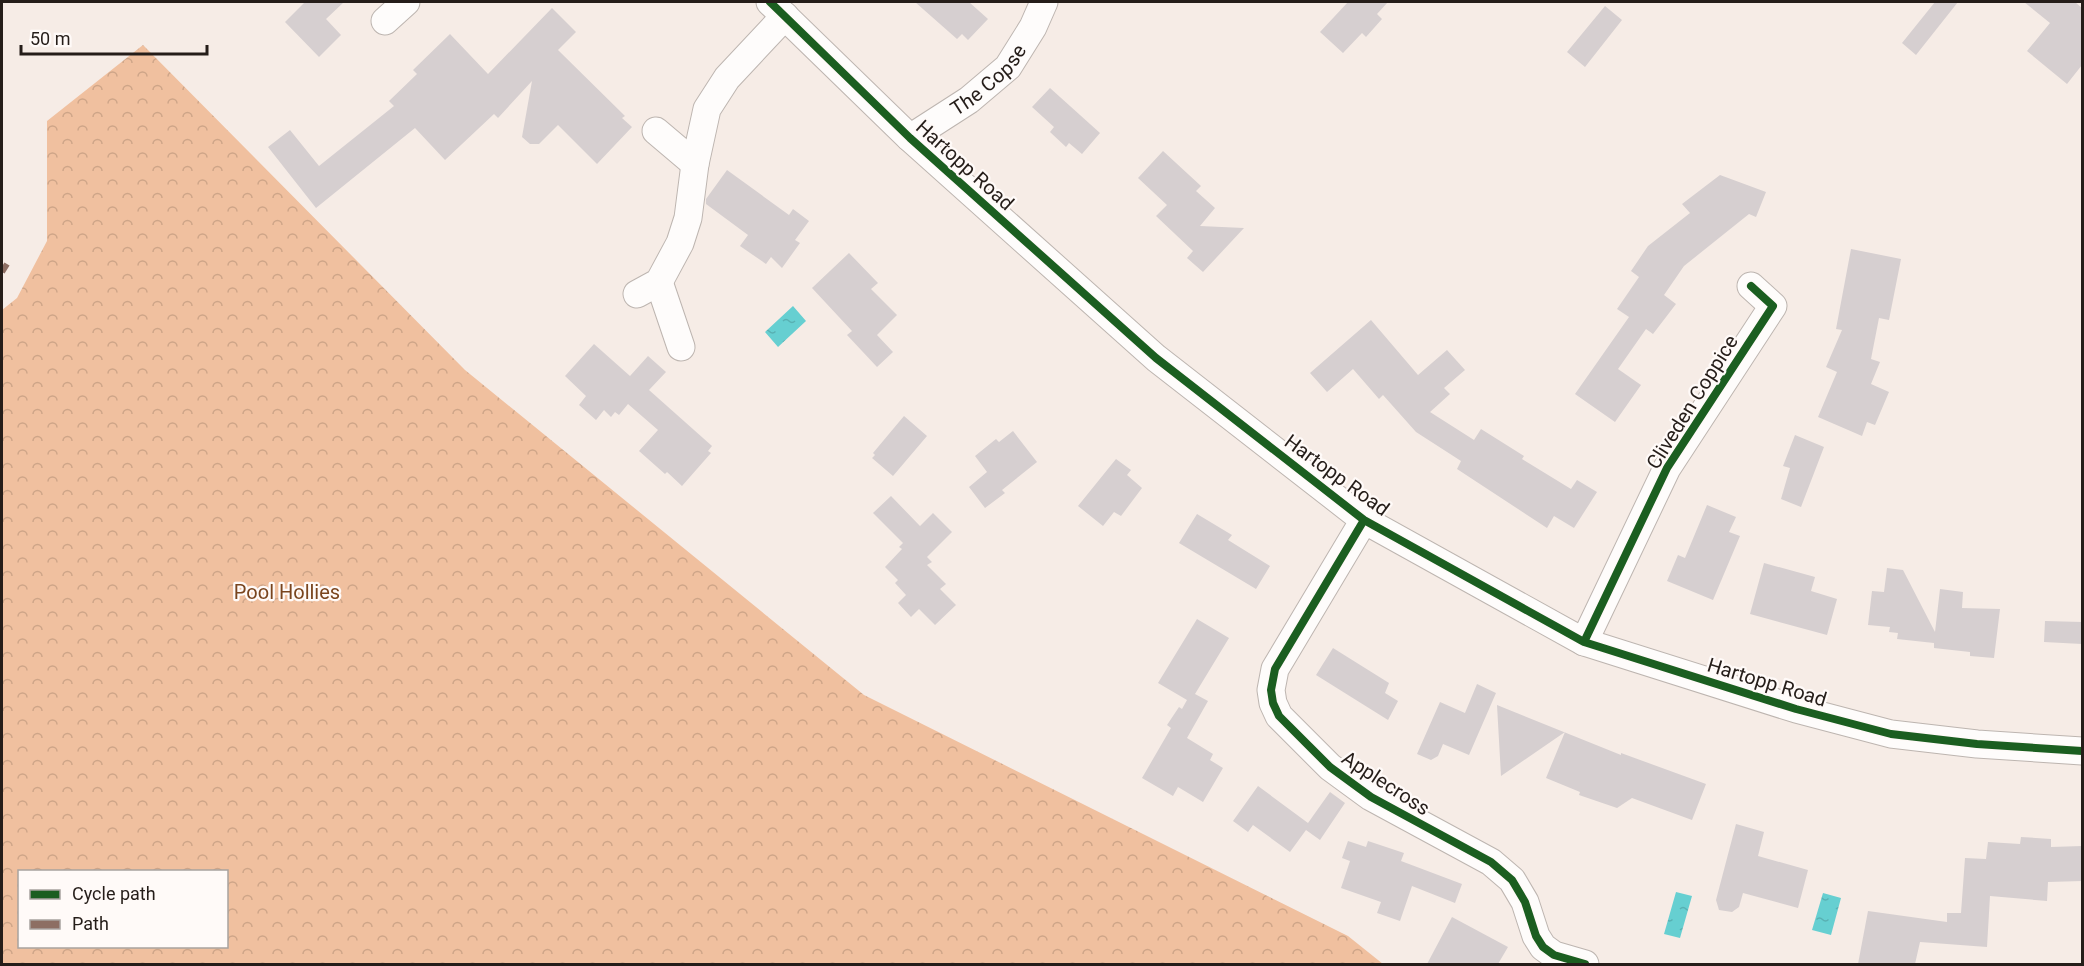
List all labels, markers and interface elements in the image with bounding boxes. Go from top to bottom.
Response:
scale bar [21,18,207,56]
text: 50 m [30,28,70,49]
street label: The Copse [946,40,1031,121]
street label: Hartopp Road [911,115,1019,215]
street label: Cliveden Coppice [1641,331,1743,473]
street label: Hartopp Road [1280,429,1394,521]
park label: Pool Hollies [234,580,340,604]
street label: Hartopp Road [1704,652,1830,712]
street label: Applecross [1337,746,1435,820]
legend [18,870,228,948]
text: Cycle path [72,883,156,904]
text: Path [72,913,109,934]

